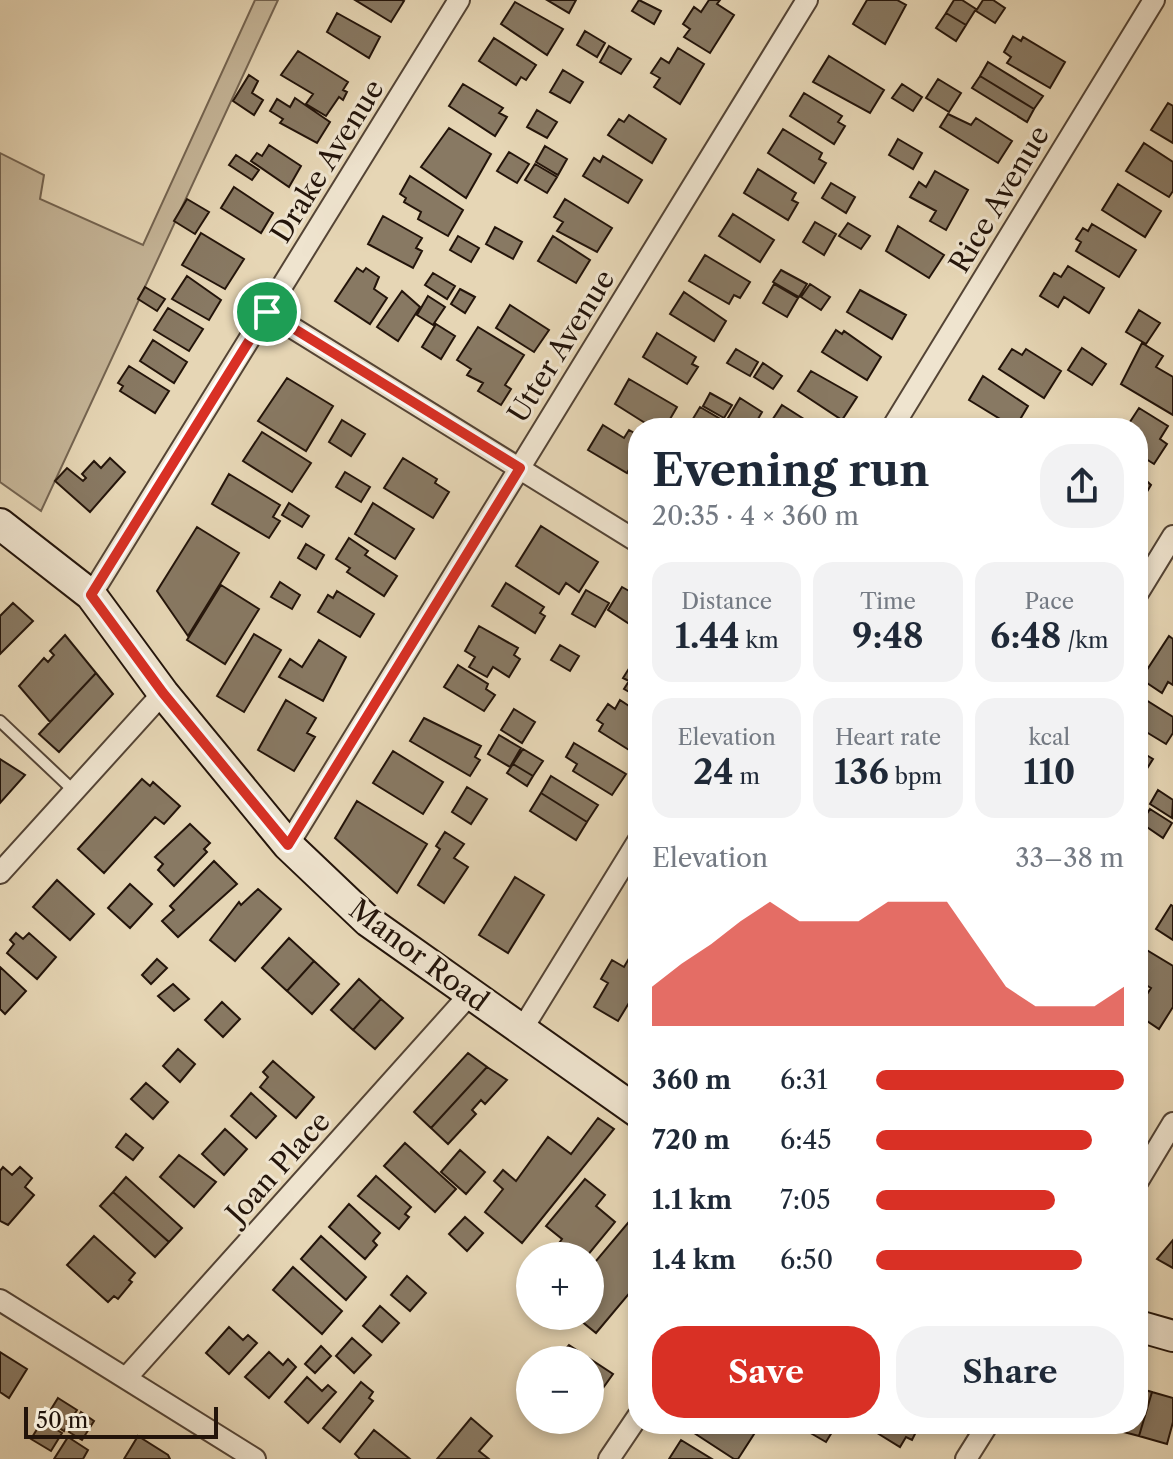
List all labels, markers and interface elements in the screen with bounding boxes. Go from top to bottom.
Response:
street label: Drake Avenue [263,73,391,249]
street label: Rice Avenue [942,119,1056,279]
street label: Utter Avenue [501,263,621,429]
pin [233,278,301,346]
icon: arrive [245,290,289,334]
text: Evening run [652,443,929,497]
button: share [1040,444,1124,528]
text: 20:35 · 4 × 360 m [652,500,859,532]
text: Distance [681,588,772,615]
text: Time [860,588,916,615]
text: Pace [1024,588,1074,615]
text: 1.44 [675,615,740,657]
text: 9:48 [852,615,924,657]
text: 6:48 [990,615,1062,657]
text: km [740,627,779,654]
text: /km [1062,627,1109,654]
text: Elevation [678,724,776,751]
text: Heart rate [835,724,941,751]
text: kcal [1029,724,1070,751]
text: 24 [693,751,734,793]
text: 136 [834,751,889,793]
text: 110 [1023,751,1075,793]
text: m [734,763,760,790]
text: bpm [889,763,942,790]
text: Elevation [652,842,768,874]
text: 33–38 m [1015,842,1124,874]
street label: Manor Road [343,892,495,1018]
text: 360 m [652,1064,731,1096]
text: 6:31 [780,1064,828,1096]
street label: Joan Place [216,1104,337,1233]
text: 720 m [652,1124,730,1156]
text: 6:45 [780,1124,832,1156]
text: 1.1 km [652,1184,732,1216]
text: 7:05 [780,1184,831,1216]
map controls [516,1242,604,1434]
button: + [516,1242,604,1330]
text: 1.4 km [652,1244,736,1276]
text: 6:50 [780,1244,833,1276]
button: Save [652,1326,880,1418]
button: Share [896,1326,1124,1418]
button: − [516,1346,604,1434]
scale bar [24,1403,218,1439]
text: 50 m [36,1407,88,1434]

